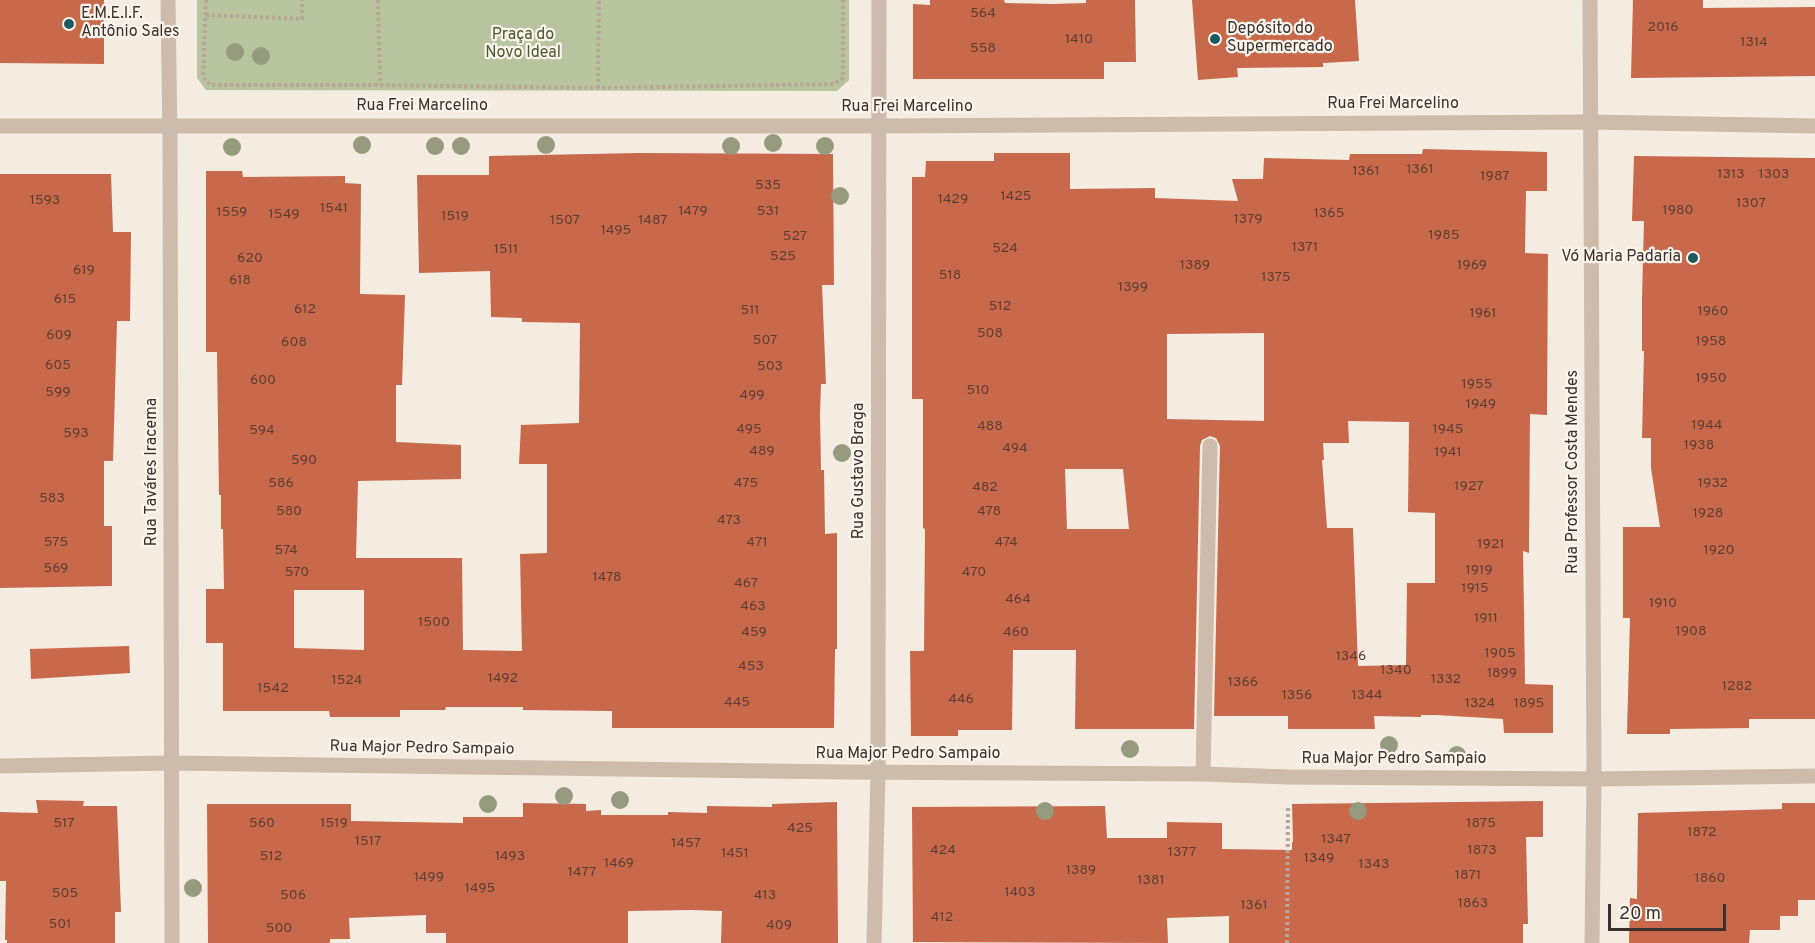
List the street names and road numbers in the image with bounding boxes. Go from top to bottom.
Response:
street label: Rua Frei Marcelino [1327,95,1459,115]
street label: Rua Frei Marcelino [356,97,488,117]
street label: Rua Frei Marcelino [841,98,973,118]
street label: Rua Professor Costa Mendes [1564,370,1584,574]
street label: Rua Taváres Iracema [143,398,163,546]
street label: Rua Gustavo Braga [850,403,870,539]
street label: Rua Major Pedro Sampaio [329,738,515,760]
street label: Rua Major Pedro Sampaio [815,745,1001,765]
street label: Rua Major Pedro Sampaio [1301,750,1487,770]

